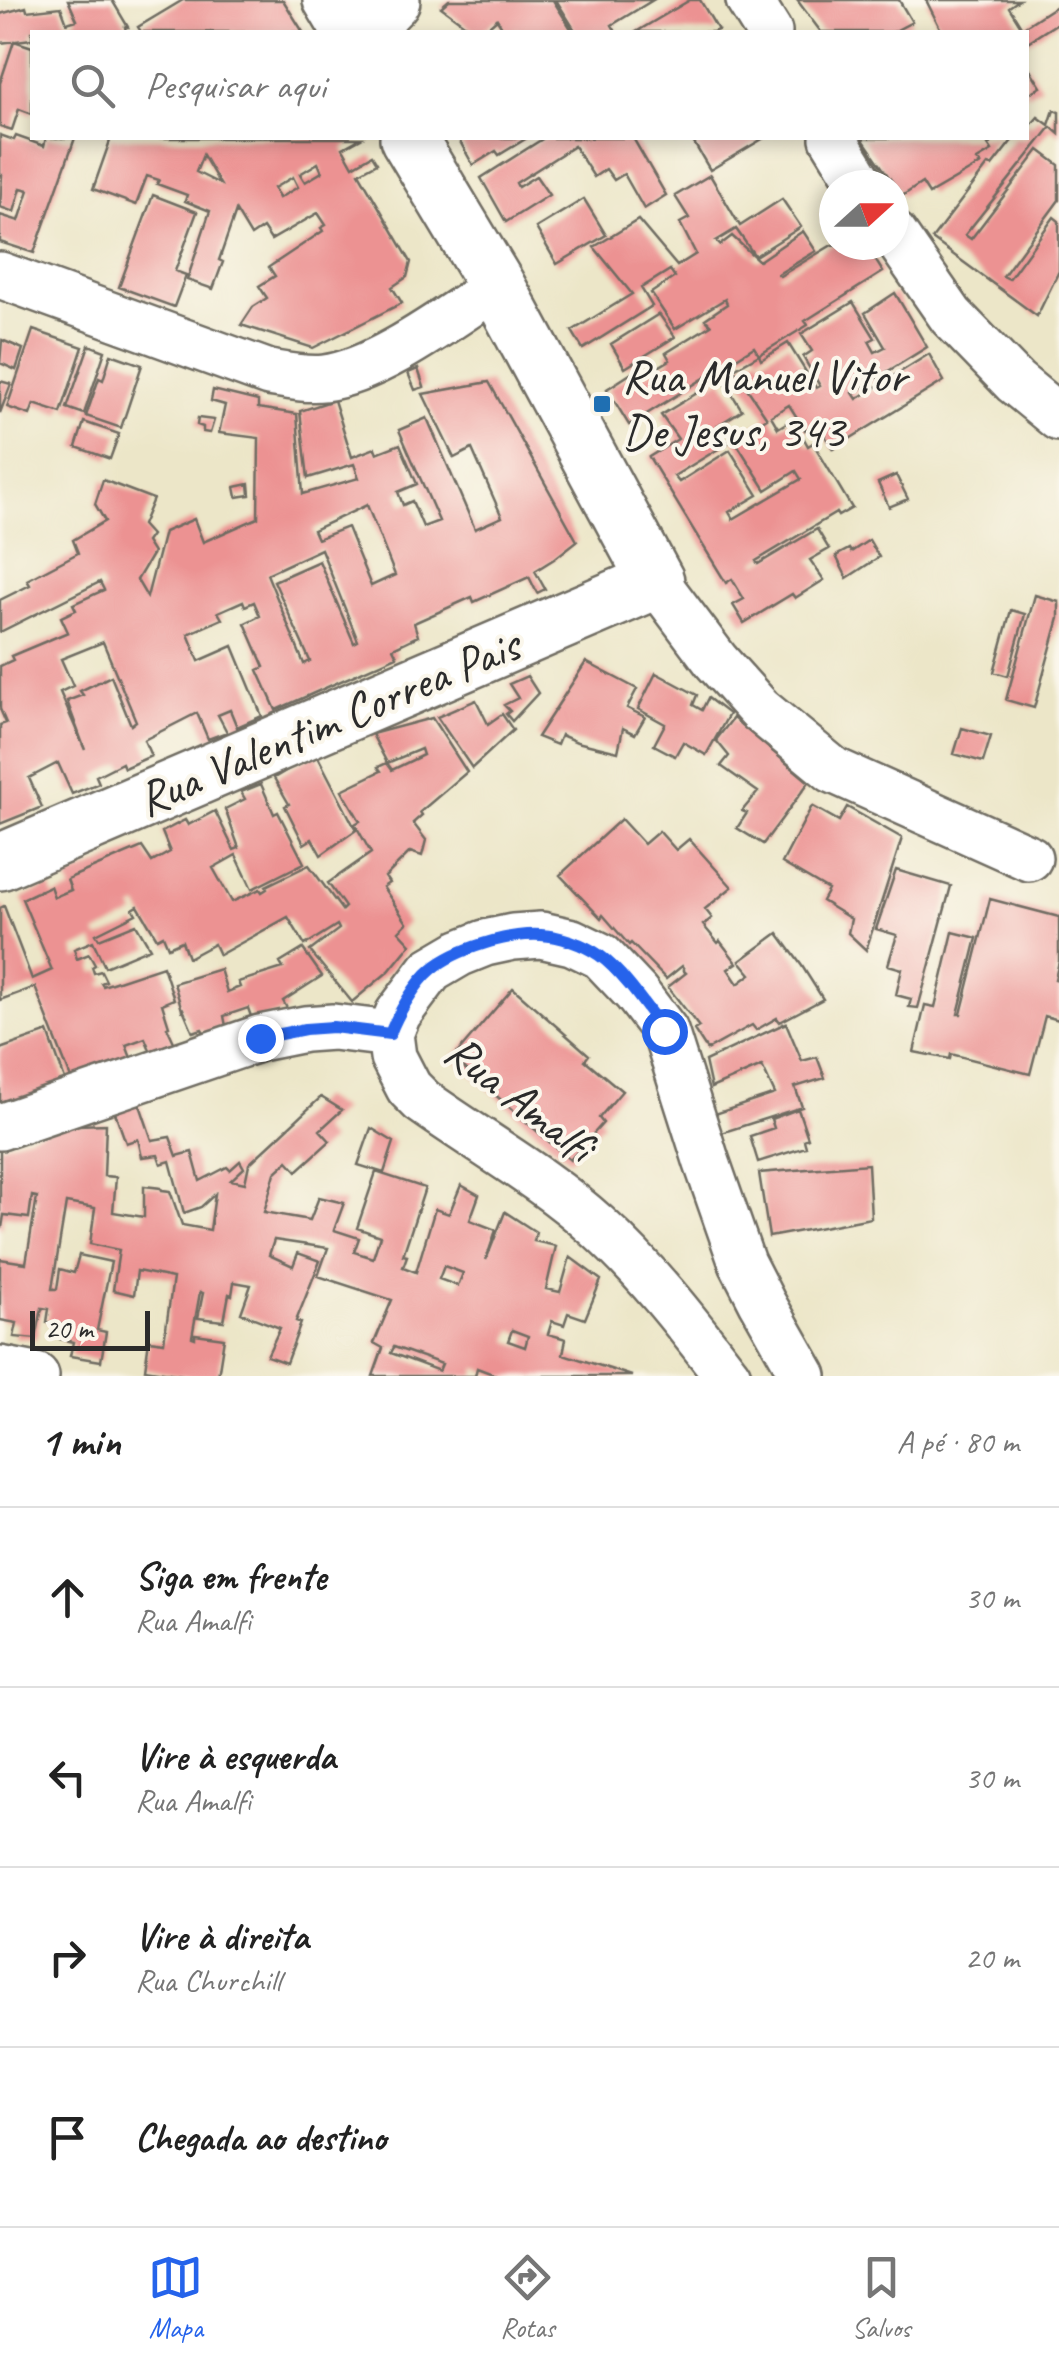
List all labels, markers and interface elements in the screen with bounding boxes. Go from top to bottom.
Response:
search box [30,30,1029,140]
icon: search [65,58,120,113]
text: Pesquisar aqui [145,62,326,109]
north arrow [819,170,909,260]
place label: Rua Manuel Vitor De Jesus, 343 [622,346,911,461]
marker: Rua Manuel Vitor De Jesus, 343 [591,393,613,415]
street label: Rua Valentim Correa Pais [128,613,532,830]
route start [642,1009,688,1055]
route end [238,1016,284,1062]
street label: Rua Amalfi [433,1021,611,1178]
scale bar [30,1306,150,1350]
text: 20 m [45,1311,93,1346]
text: 1 min [40,1415,120,1468]
text: A pé · 80 m [897,1421,1019,1462]
text: Siga em frente [135,1553,326,1600]
icon: ahead [40,1570,95,1625]
text: 30 m [965,1577,1019,1618]
text: Rua Amalfi [135,1600,251,1641]
text: Vire à esquerda [135,1733,335,1780]
icon: left [40,1750,95,1805]
text: 30 m [965,1757,1019,1798]
text: Rua Amalfi [135,1780,251,1821]
text: Vire à direita [135,1913,309,1960]
icon: right [40,1930,95,1985]
text: 20 m [965,1937,1019,1978]
text: Rua Churchill [135,1960,281,2001]
icon: arrive [40,2110,95,2165]
text: Chegada ao destino [135,2114,386,2161]
tab: Mapa [148,2250,203,2345]
tab: Rotas [500,2250,555,2345]
tab: Salvos [852,2250,911,2345]

